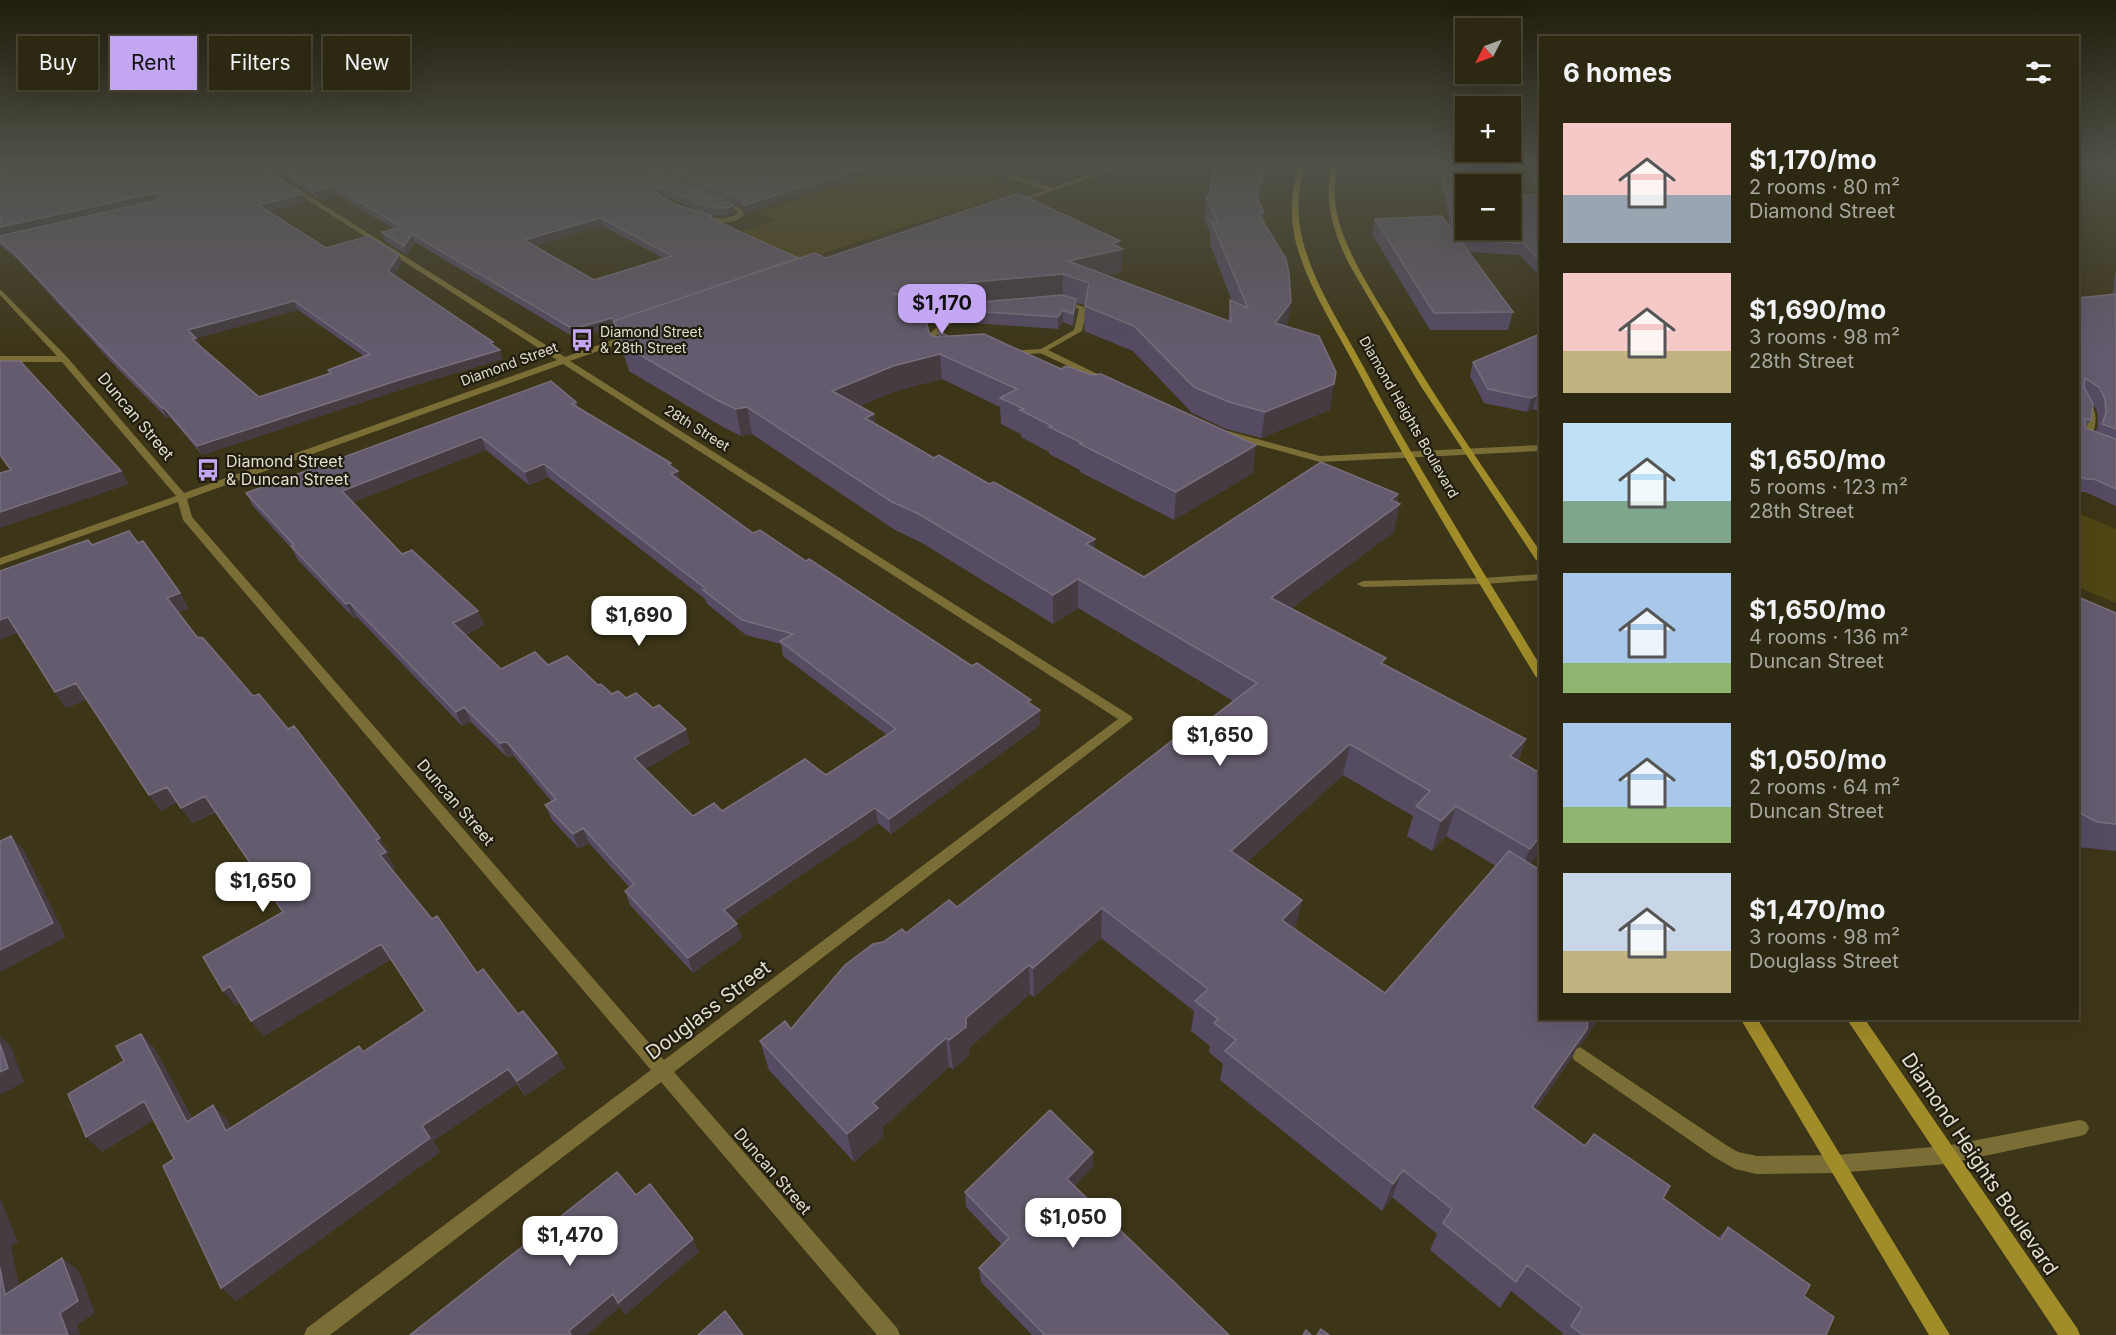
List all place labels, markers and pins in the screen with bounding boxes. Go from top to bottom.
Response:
pin: $1,170 [893,284,991,335]
place label: Diamond Street & 28th Street [600,323,703,356]
bus stop icon: Diamond Street & 28th Street [569,327,595,353]
place label: Diamond Street & Duncan Street [226,451,349,489]
bus stop icon: Diamond Street & Duncan Street [195,457,221,483]
pin: $1,690 [590,596,688,647]
pin: $1,650 [1171,716,1269,767]
pin: $1,650 [214,862,312,913]
pin: $1,050 [1024,1198,1122,1249]
pin: $1,470 [521,1216,619,1267]

